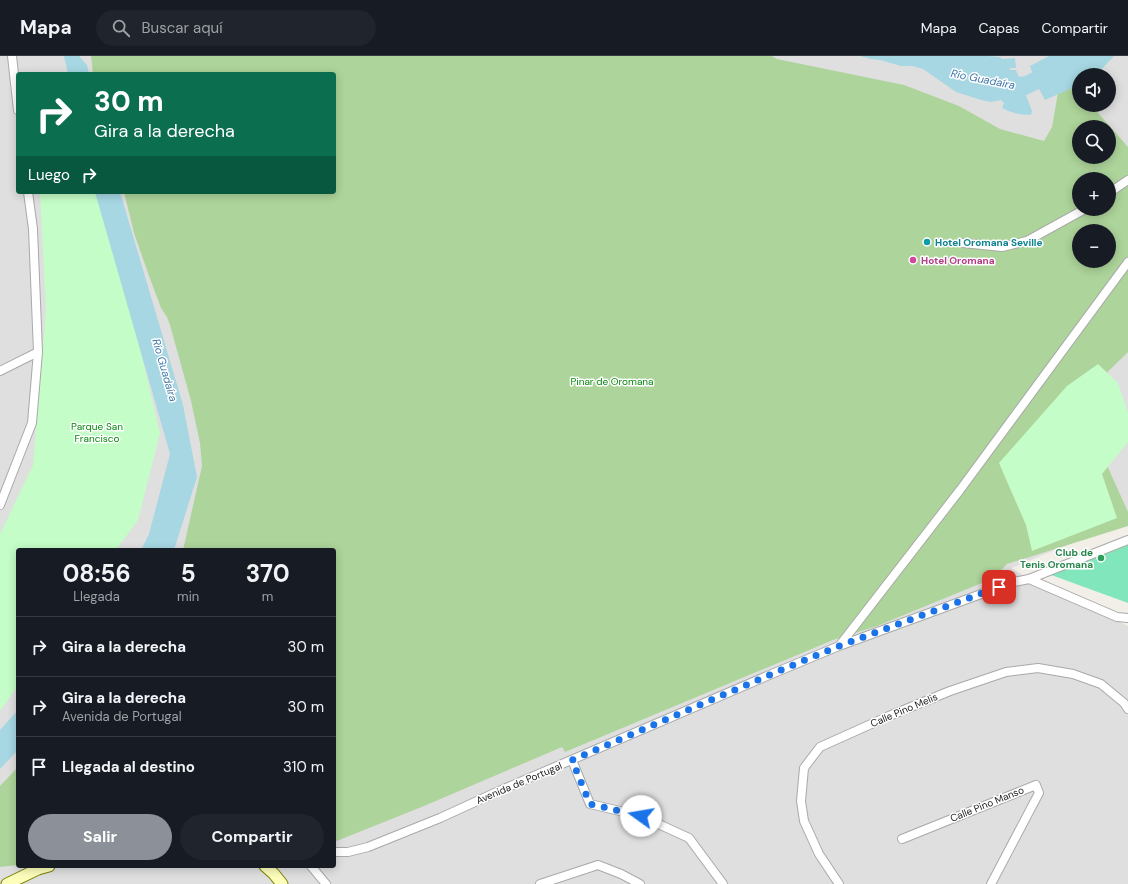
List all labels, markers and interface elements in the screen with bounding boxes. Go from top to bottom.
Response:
search box [96,10,376,46]
text: Mapa [20,15,72,40]
icon: search [110,17,132,39]
text: Buscar aquí [142,18,223,38]
text: Mapa [921,19,957,37]
text: Capas [979,19,1020,37]
text: Compartir [1042,19,1108,37]
water label: Río Guadaíra [950,66,1016,92]
map controls [1072,68,1116,268]
button: sound [1072,68,1116,112]
text: 30 m [94,83,164,120]
icon: right [28,88,80,140]
text: Gira a la derecha [94,119,235,143]
button: search [1072,120,1116,164]
icon: right [78,164,100,186]
text: Luego [28,165,70,185]
button: + [1072,172,1116,216]
button: − [1072,224,1116,268]
place label: Hotel Oromana Seville [935,236,1043,249]
marker: Hotel Oromana Seville [922,237,932,247]
place label: Hotel Oromana [921,254,995,267]
marker: Hotel Oromana [908,255,918,265]
water label: Río Guadaíra [149,337,181,403]
park label: Pinar de Oromana [570,375,654,388]
park label: Parque San Francisco [71,420,123,445]
place label: Club de Tenis Oromana [1020,546,1093,571]
marker: Club de Tenis Oromana [1096,553,1106,563]
text: 08:56 [62,558,131,589]
text: 5 [181,558,196,589]
text: 370 [246,558,290,589]
pin [982,570,1016,604]
icon: arrive [988,576,1010,598]
text: Llegada [73,588,120,605]
text: min [177,588,199,605]
text: m [262,588,273,605]
icon: right [28,636,50,658]
text: Gira a la derecha [62,637,186,657]
text: 30 m [288,637,324,657]
text: Gira a la derecha [62,688,186,708]
street label: Calle Pino Melis [868,690,940,730]
icon: right [28,696,50,718]
text: 30 m [288,697,324,717]
text: Avenida de Portugal [62,708,182,725]
icon: arrive [28,756,50,778]
text: Llegada al destino [62,757,195,777]
text: 310 m [283,757,324,777]
street label: Avenida de Portugal [474,759,564,807]
street label: Calle Pino Manso [948,783,1026,825]
position arrow [620,795,662,837]
button: Salir [28,814,172,860]
button: Compartir [180,814,324,860]

